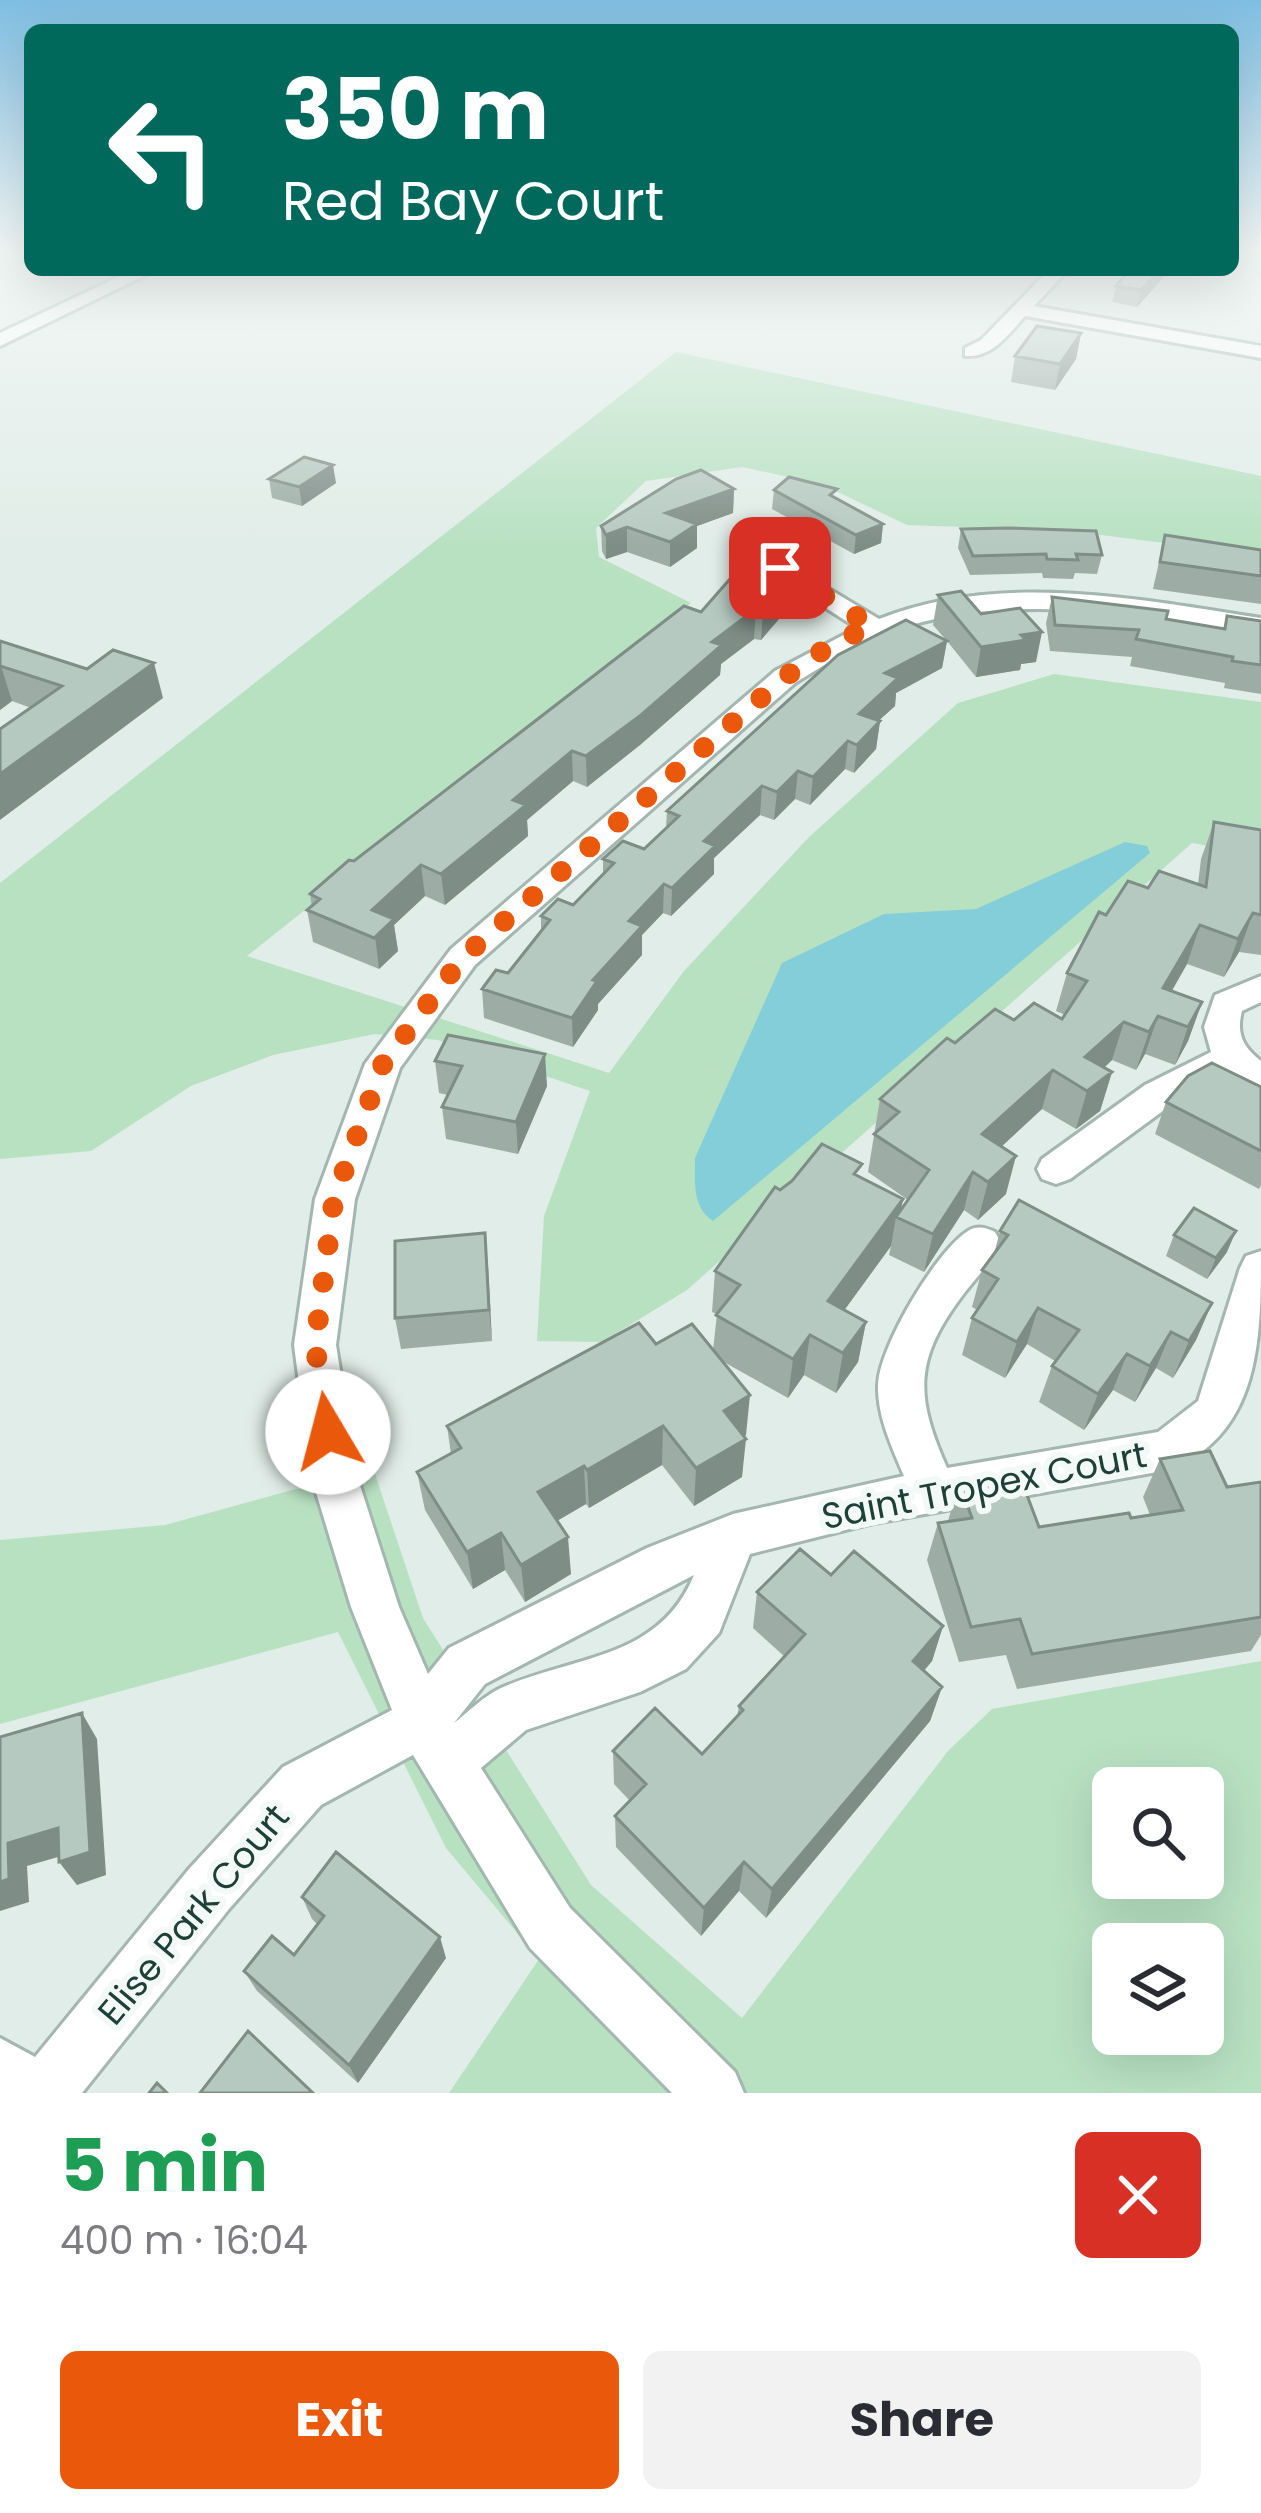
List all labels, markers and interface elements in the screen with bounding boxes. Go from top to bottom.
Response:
text: 350 m [282,51,549,168]
icon: left [84,72,240,228]
text: Red Bay Court [282,163,664,239]
pin [729,517,831,619]
icon: arrive [747,535,813,601]
position arrow [265,1369,391,1495]
street label: Saint Tropex Court [817,1429,1151,1542]
map controls [1092,1767,1224,2055]
button: search [1092,1767,1224,1899]
street label: Elise Park Court [86,1793,301,2036]
button: layers [1092,1923,1224,2055]
text: 5 min [60,2115,268,2216]
button: close [1075,2132,1201,2258]
text: 400 m · 16:04 [60,2213,308,2268]
button: Exit [60,2351,619,2489]
button: Share [643,2351,1201,2489]

